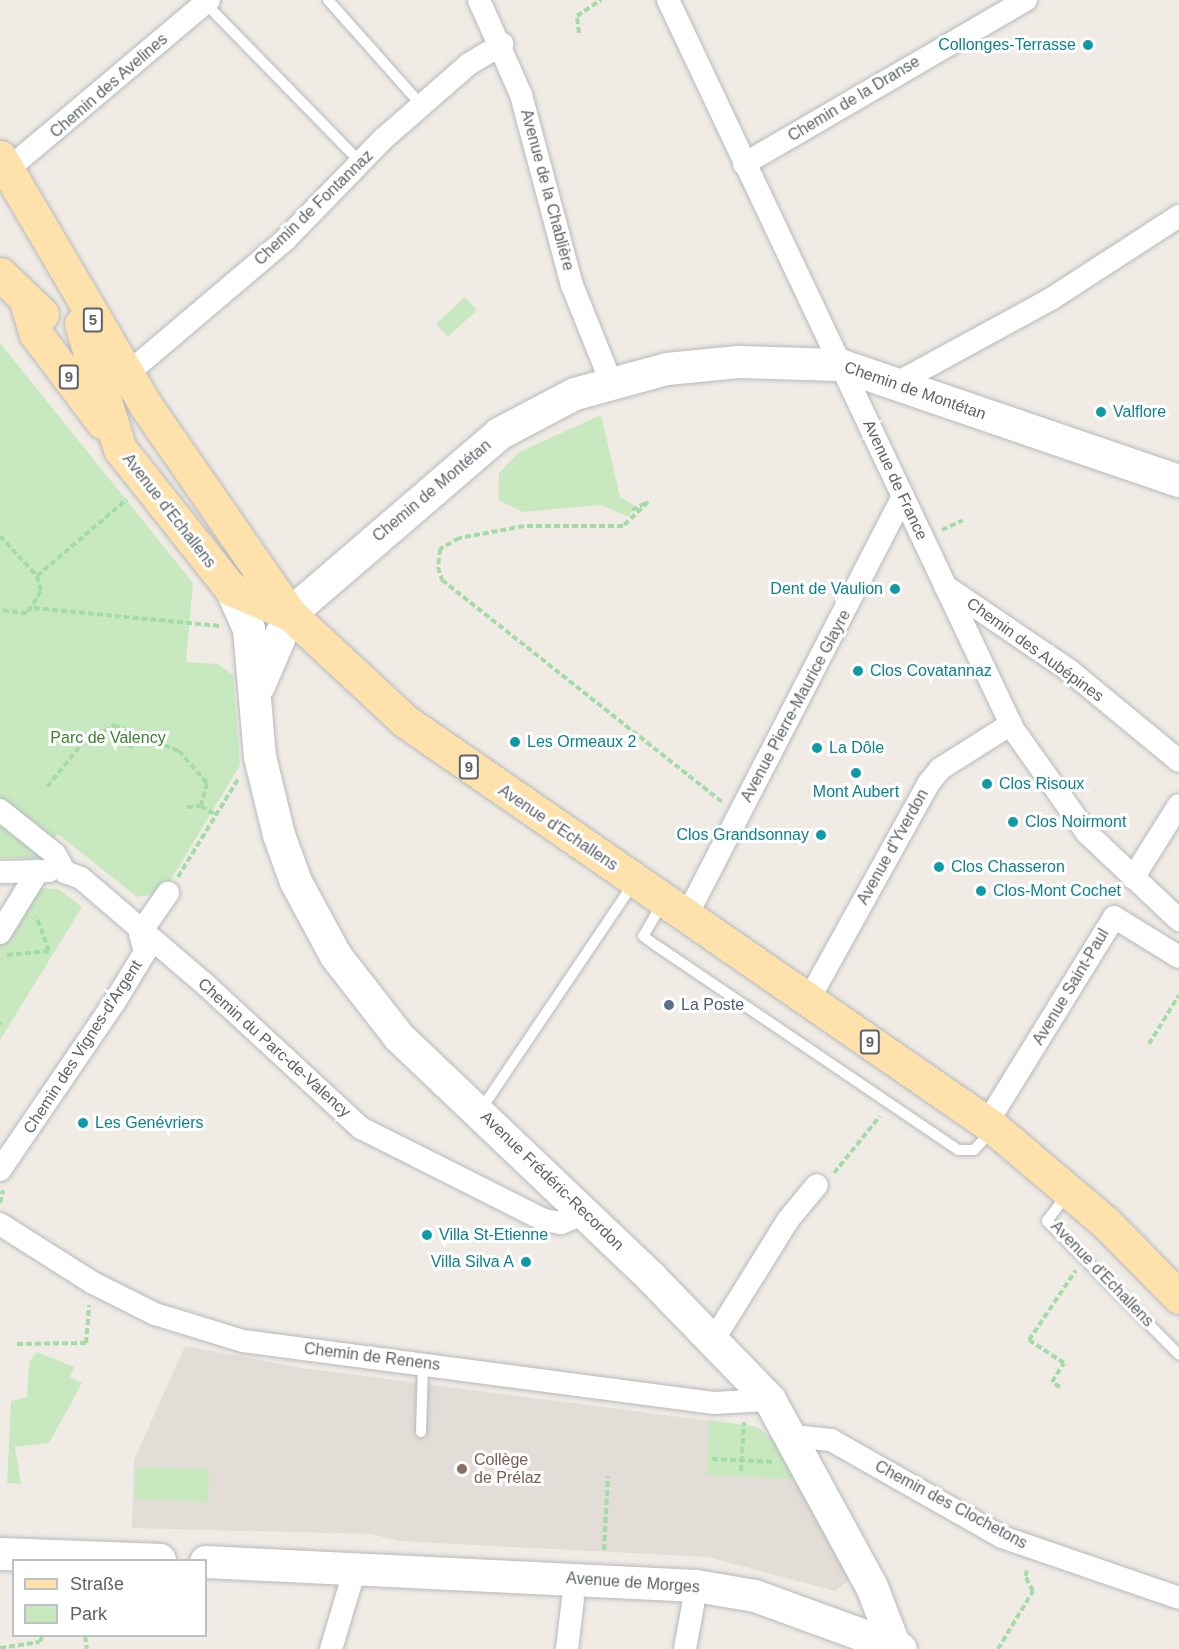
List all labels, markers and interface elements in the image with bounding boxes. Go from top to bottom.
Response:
street label: Chemin des Avelines [46,30,172,142]
place label: Collonges-Terrasse [938,35,1076,55]
marker: Collonges-Terrasse [1081,38,1095,52]
street label: Chemin de la Dranse [785,52,923,146]
street label: Avenue de la Chablière [516,107,578,273]
street label: Chemin de Fontannaz [251,146,377,270]
road number: 5 [82,308,104,332]
street label: Chemin de Montétan [842,358,988,424]
road number: 9 [58,365,80,389]
place label: Valflore [1113,402,1166,422]
marker: Valflore [1094,405,1108,419]
street label: Avenue de France [859,417,931,543]
street label: Chemin de Montétan [369,436,495,546]
street label: Avenue d'Echallens [118,450,220,572]
place label: Dent de Vaulion [770,579,883,599]
marker: Dent de Vaulion [888,582,902,596]
street label: Chemin des Aubépines [962,594,1108,706]
street label: Avenue Pierre-Maurice Glayre [737,607,855,805]
place label: Clos Covatannaz [870,661,992,681]
marker: Clos Covatannaz [851,664,865,678]
park label: Parc de Valency [50,728,166,748]
place label: Les Ormeaux 2 [527,732,636,752]
marker: Les Ormeaux 2 [508,735,522,749]
place label: La Dôle [829,738,884,758]
marker: La Dôle [810,741,824,755]
road number: 9 [458,755,480,779]
marker: Mont Aubert [849,766,863,780]
place label: Clos Risoux [999,774,1084,794]
marker: Clos Risoux [980,777,994,791]
street label: Avenue d'Echallens [495,781,621,875]
place label: Mont Aubert [812,782,900,802]
street label: Avenue d'Yverdon [853,786,933,908]
place label: Clos Noirmont [1025,812,1126,832]
marker: Clos Noirmont [1006,815,1020,829]
place label: Clos Grandsonnay [676,825,809,845]
marker: Clos Grandsonnay [814,828,828,842]
place label: Clos Chasseron [951,857,1065,877]
marker: Clos Chasseron [932,860,946,874]
place label: Clos-Mont Cochet [993,881,1121,901]
marker: Clos-Mont Cochet [974,884,988,898]
street label: Avenue Saint-Paul [1029,925,1113,1049]
street label: Chemin des Vignes-d'Argent [20,957,146,1137]
street label: Chemin du Parc-de-Valency [194,974,354,1122]
place label: La Poste [681,995,744,1015]
marker: La Poste [662,998,676,1012]
road number: 9 [860,1030,880,1054]
street label: Avenue Frédéric-Recordon [476,1107,628,1255]
place label: Les Genévriers [95,1113,203,1133]
marker: Les Genévriers [76,1116,90,1130]
street label: Avenue d'Echallens [1047,1217,1157,1331]
place label: Villa St-Etienne [439,1225,548,1245]
marker: Villa St-Etienne [420,1228,434,1242]
place label: Villa Silva A [430,1252,514,1272]
marker: Villa Silva A [519,1255,533,1269]
street label: Chemin de Renens [303,1339,441,1375]
place label: Collège de Prélaz [474,1450,542,1488]
street label: Chemin des Clochetons [872,1457,1030,1553]
marker: Collège de Prélaz [455,1462,469,1476]
legend [12,1559,207,1637]
street label: Avenue de Morges [565,1569,701,1597]
text: Straße [70,1574,124,1594]
text: Park [70,1604,107,1624]

